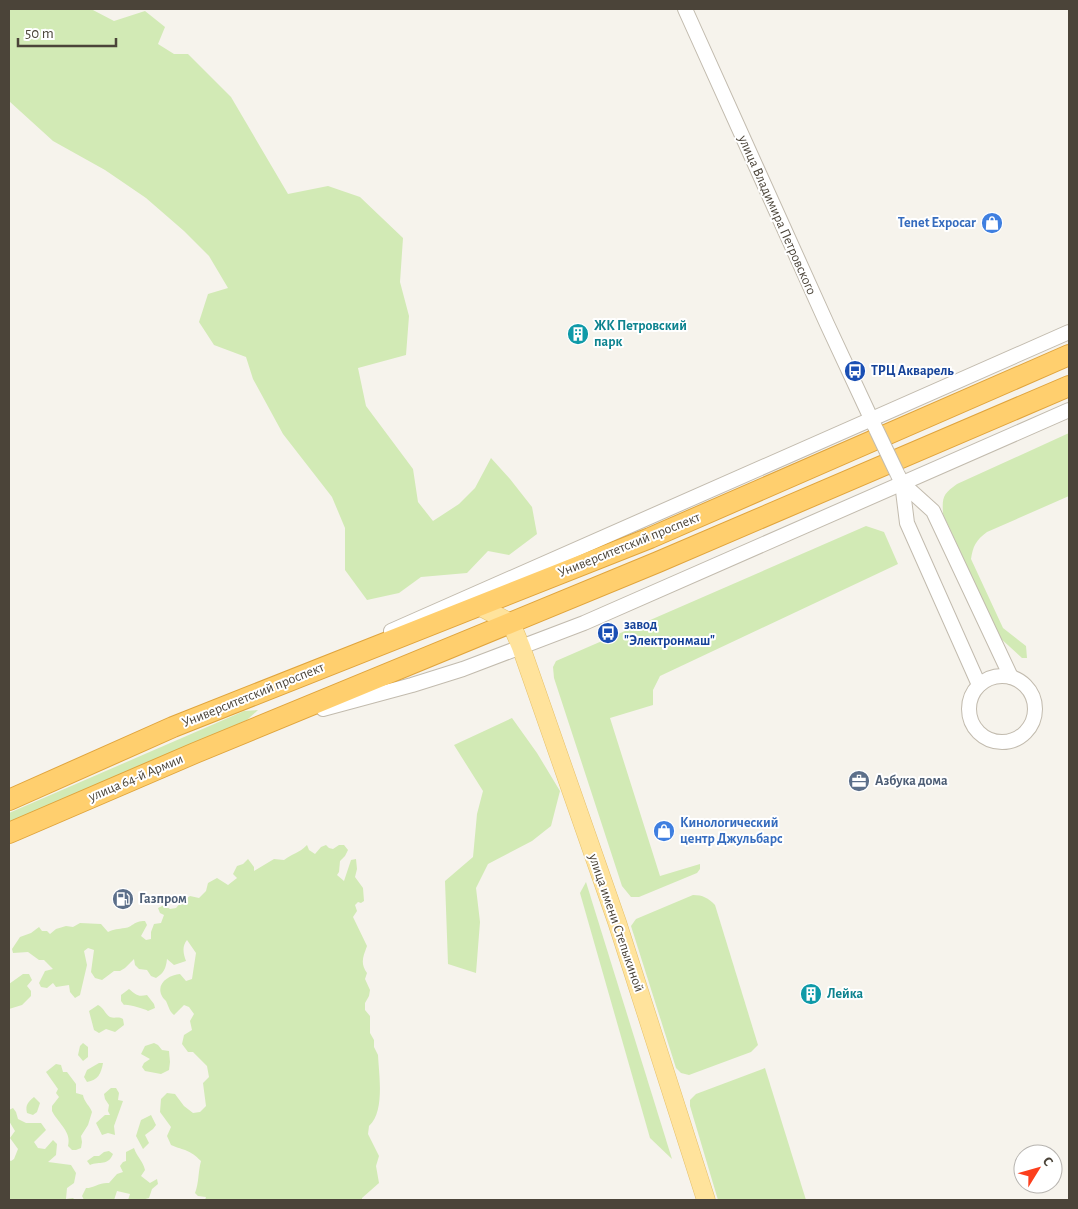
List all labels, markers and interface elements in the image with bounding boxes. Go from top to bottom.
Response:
scale bar [18,15,115,47]
text: 50 m [25,26,54,41]
street label: улица Владимира Петровского [735,132,819,297]
shop icon: Tenet Expocar [980,211,1004,235]
place label: Tenet Expocar [898,216,976,230]
place label: ЖК Петровский парк [594,319,687,349]
building icon: ЖК Петровский парк [566,322,590,346]
bus stop icon: ТРЦ Акварель [843,359,867,383]
place label: ТРЦ Акварель [871,364,954,378]
street label: Университетский проспект [556,510,703,580]
place label: завод "Электронмаш" [624,618,715,648]
bus stop icon: завод "Электронмаш" [596,621,620,645]
street label: Университетский проспект [180,660,327,730]
street label: улица 64-й Армии [86,752,185,805]
office icon: Азбука дома [847,769,871,793]
place label: Азбука дома [875,774,948,788]
place label: Кинологический центр Джульбарс [680,816,783,846]
shop icon: Кинологический центр Джульбарс [652,819,676,843]
street label: улица имени Степыкиной [585,851,646,994]
fuel station icon: Газпром [111,887,135,911]
place label: Газпром [139,892,187,906]
building icon: Лейка [799,982,823,1006]
place label: Лейка [827,987,863,1001]
north arrow [1013,1144,1063,1194]
text: С [1040,1154,1056,1169]

